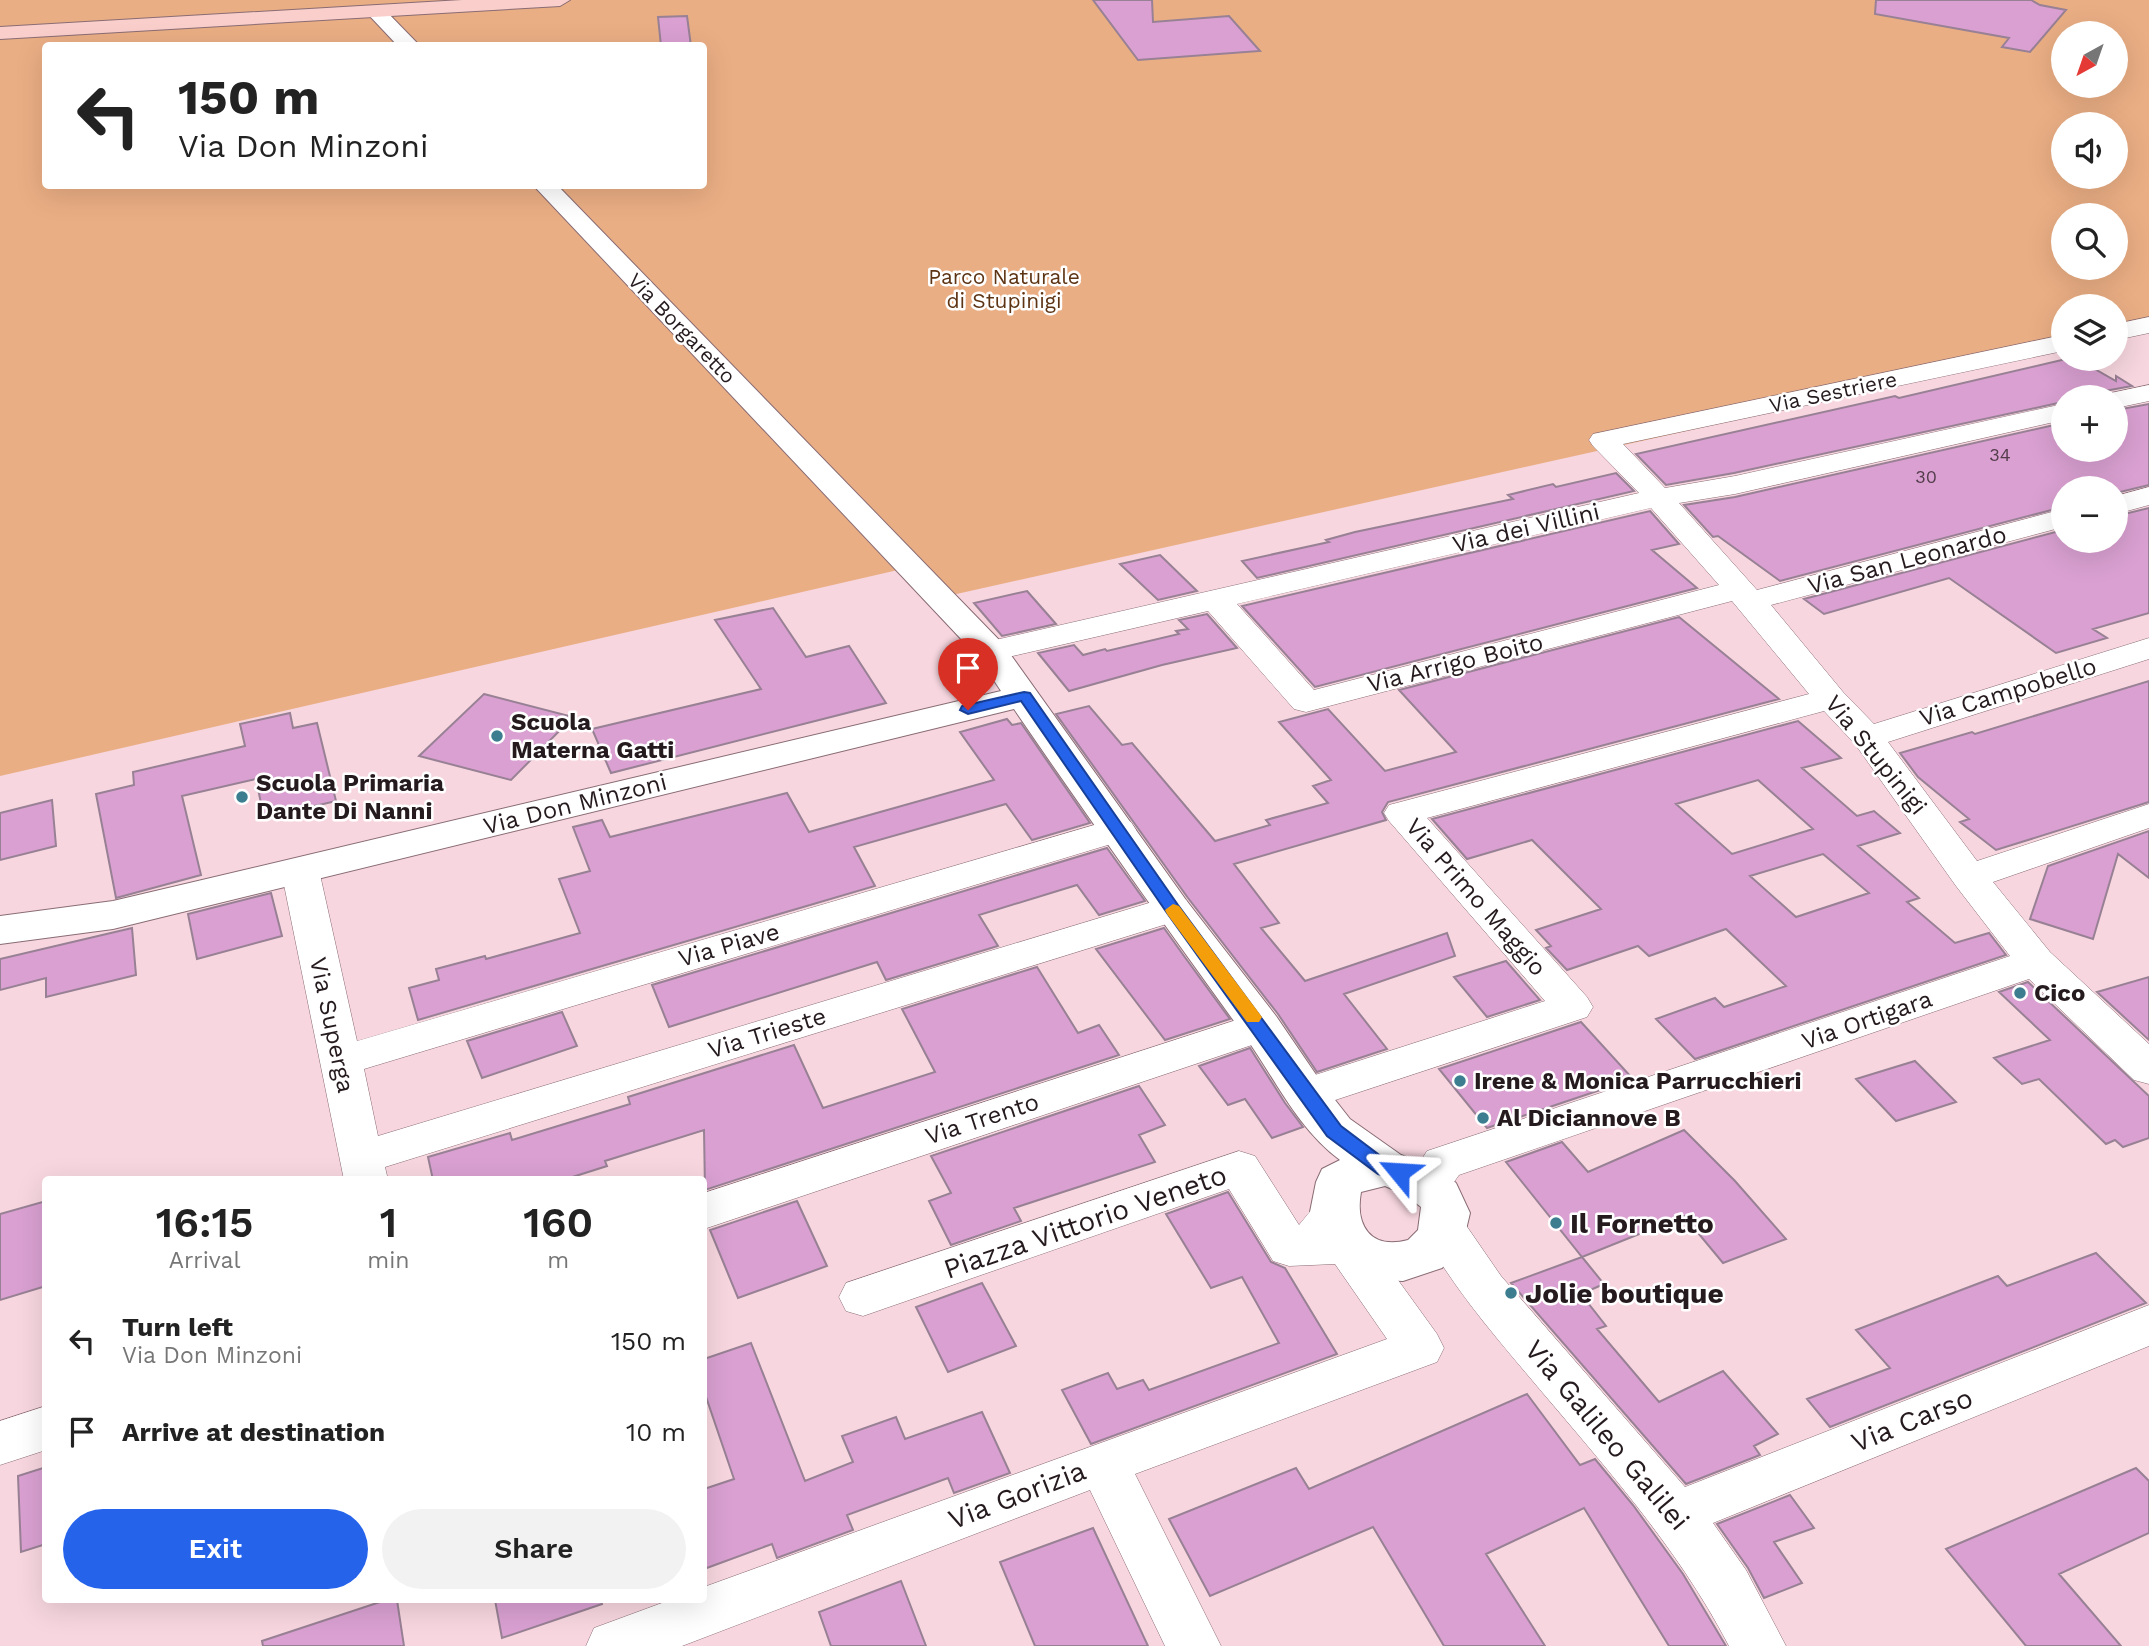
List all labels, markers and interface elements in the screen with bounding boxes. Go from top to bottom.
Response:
north arrow [2051,21,2128,98]
map controls [2051,21,2128,553]
text: 150 m [178,68,319,126]
icon: left [63,70,154,161]
button: sound [2051,112,2128,189]
text: Via Don Minzoni [178,127,429,165]
button: search [2051,203,2128,280]
park label: Parco Naturale di Stupinigi [928,264,1080,313]
street label: Via Borgaretto [623,268,741,388]
button: layers [2051,294,2128,371]
street label: Via Sestriere [1767,366,1899,418]
button: + [2051,385,2128,462]
house number: 34 [1989,444,2011,465]
house number: 30 [1915,466,1937,487]
button: − [2051,476,2128,553]
street label: Via dei Villini [1450,497,1602,559]
street label: Via San Leonardo [1805,520,2009,600]
street label: Via Arrigo Boito [1364,628,1546,698]
pin [938,638,998,710]
icon: arrive [949,649,987,687]
street label: Via Campobello [1916,652,2100,732]
street label: Via Stupinigi [1819,690,1933,820]
place label: Scuola Materna Gatti [511,708,674,764]
marker: Scuola Materna Gatti [489,728,505,744]
street label: Via Don Minzoni [480,768,670,840]
place label: Scuola Primaria Dante Di Nanni [256,769,444,825]
marker: Scuola Primaria Dante Di Nanni [234,789,250,805]
street label: Via Primo Maggio [1400,812,1552,982]
street label: Via Piave [675,917,783,973]
street label: Via Superga [304,955,360,1095]
place label: Cico [2034,979,2085,1007]
street label: Via Ortigara [1798,985,1936,1055]
marker: Cico [2012,985,2028,1001]
street label: Via Trieste [705,1002,829,1064]
place label: Irene & Monica Parrucchieri [1474,1067,1802,1095]
marker: Irene & Monica Parrucchieri [1452,1073,1468,1089]
street label: Via Trento [922,1087,1042,1151]
place label: Al Diciannove B [1497,1104,1681,1132]
marker: Al Diciannove B [1475,1110,1491,1126]
position arrow [1362,1135,1436,1209]
street label: Piazza Vittorio Veneto [939,1158,1231,1286]
text: 16:15 [156,1198,253,1247]
text: 1 [380,1198,397,1247]
text: 160 [523,1198,593,1247]
place label: Il Fornetto [1570,1207,1714,1240]
marker: Il Fornetto [1548,1215,1564,1231]
text: Arrival [169,1247,241,1274]
text: min [367,1247,410,1274]
text: m [547,1247,569,1274]
place label: Jolie boutique [1525,1277,1724,1310]
marker: Jolie boutique [1503,1285,1519,1301]
text: Turn left [122,1312,233,1342]
icon: left [63,1322,101,1360]
text: 150 m [611,1326,686,1356]
street label: Via Galileo Galilei [1518,1333,1696,1537]
text: Via Don Minzoni [122,1342,302,1369]
street label: Via Carso [1847,1381,1977,1459]
icon: arrive [63,1413,101,1451]
text: Arrive at destination [122,1417,385,1447]
text: 10 m [626,1417,686,1447]
street label: Via Gorizia [944,1454,1091,1536]
button: Exit [63,1509,368,1589]
button: Share [382,1509,686,1589]

